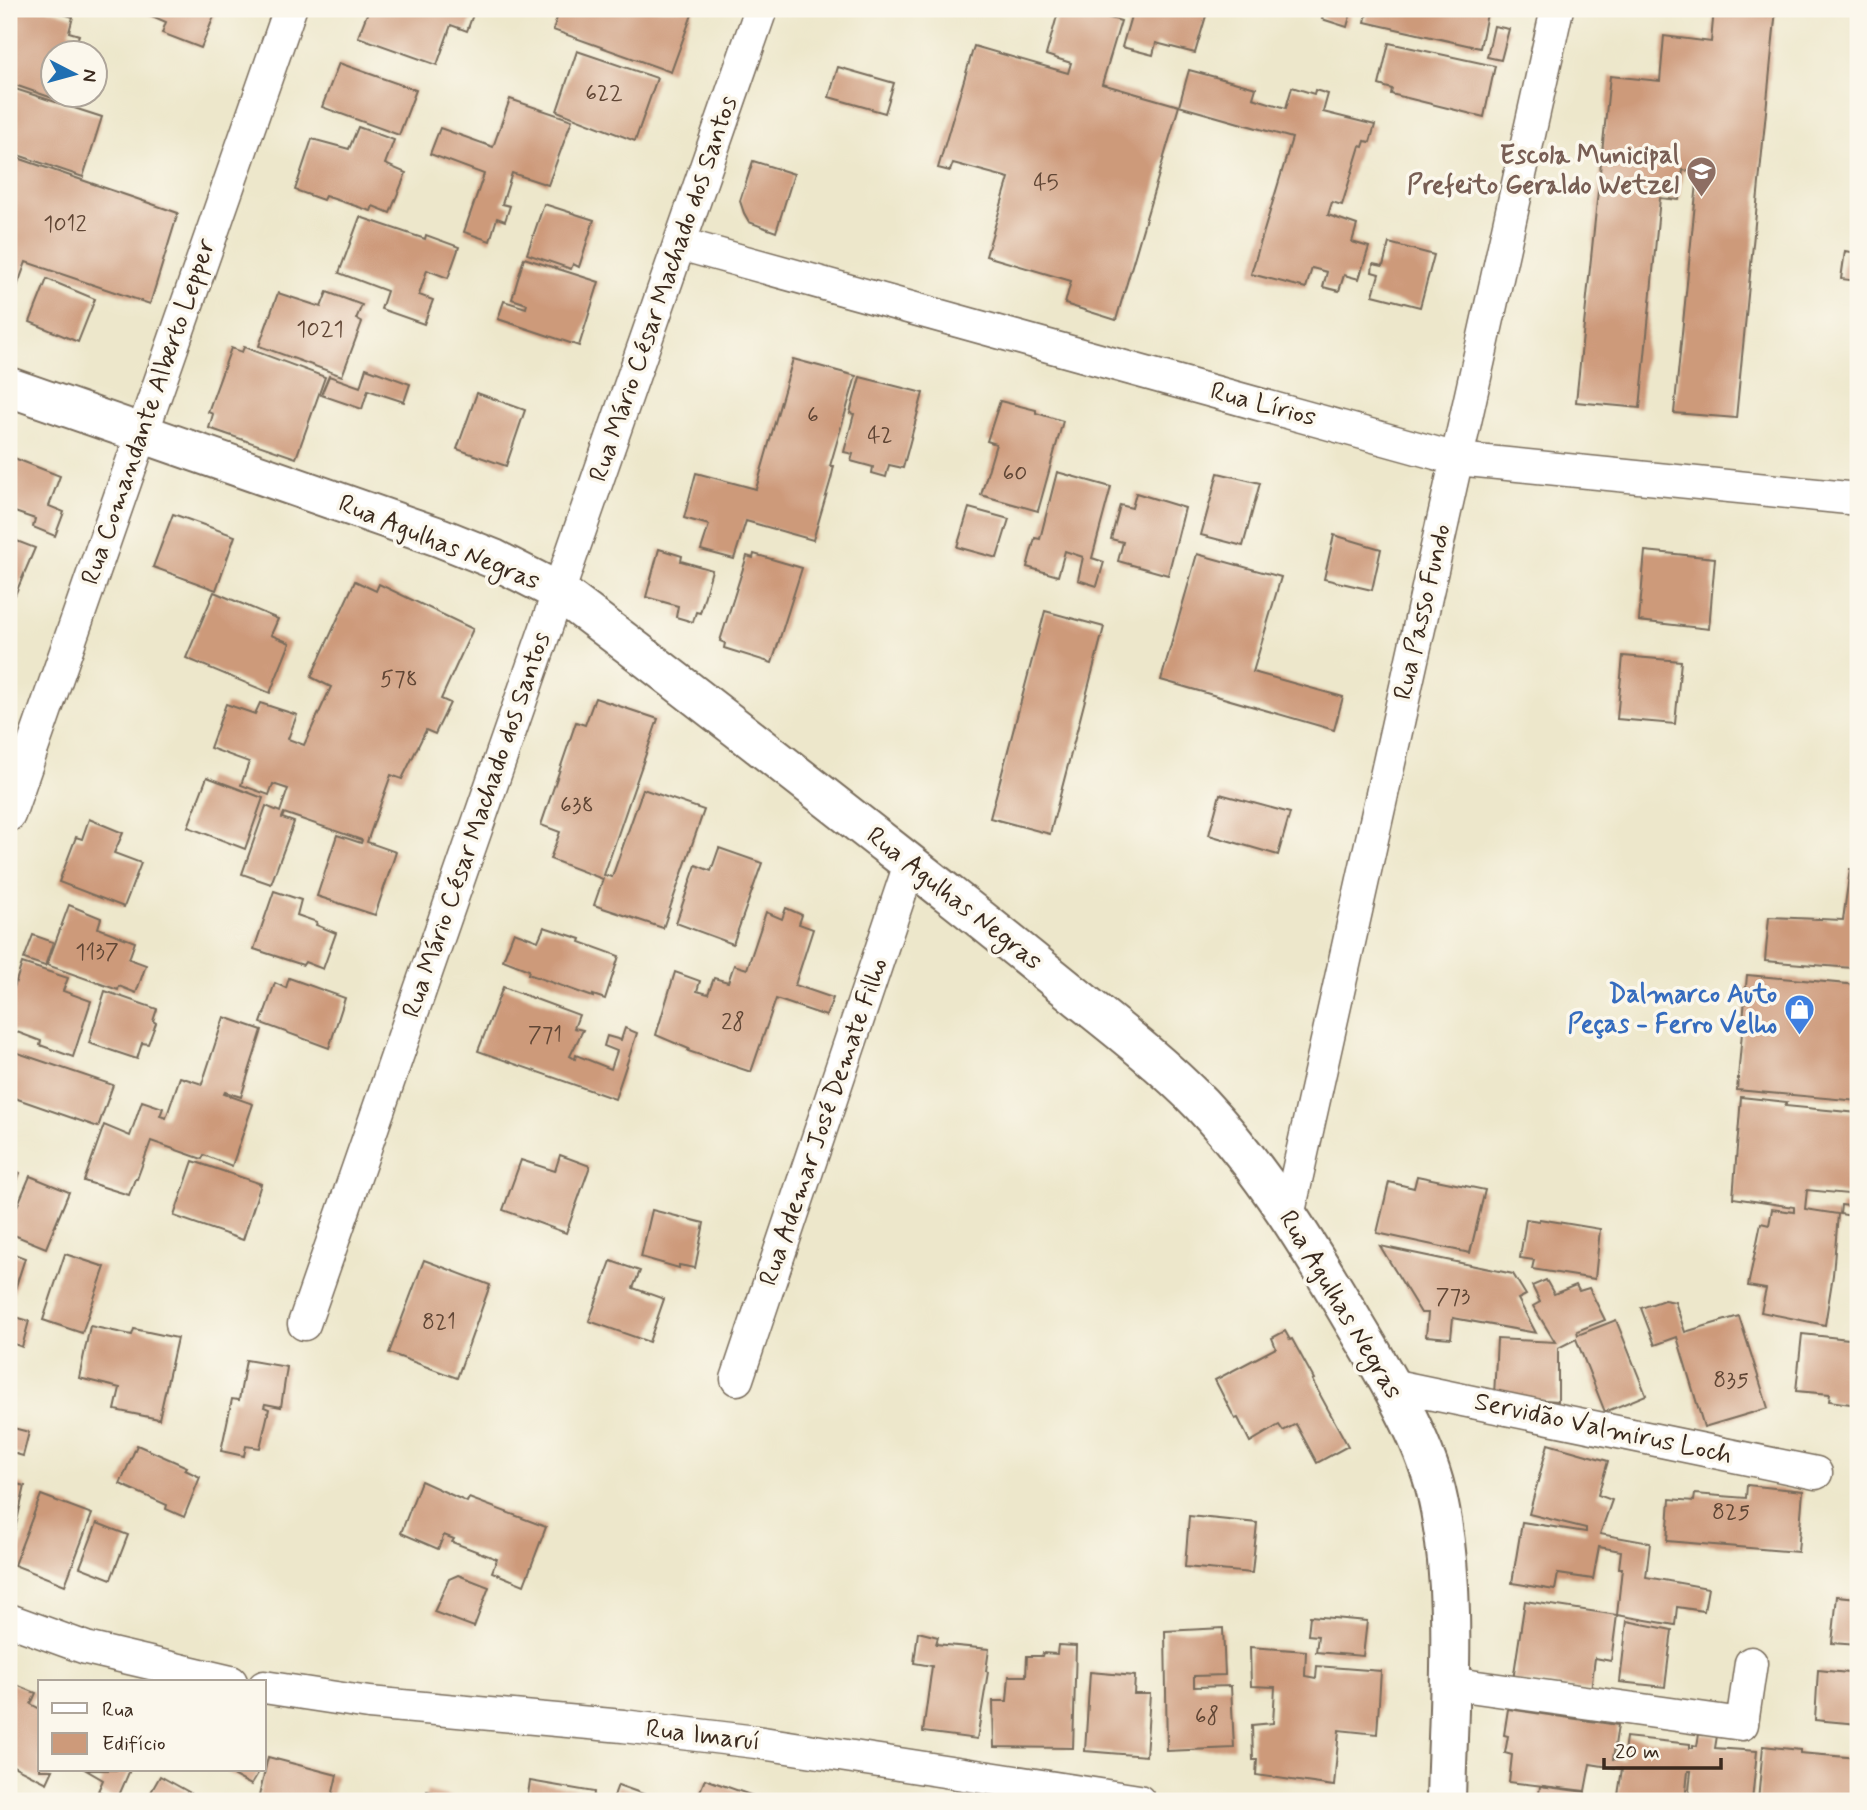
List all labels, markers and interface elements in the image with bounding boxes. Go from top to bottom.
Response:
north arrow [38,38,108,108]
text: N [76,68,103,83]
house number: 622 [585,79,623,109]
street label: Rua Mário César Machado dos Santos [582,92,746,486]
place label: Escola Municipal Prefeito Geraldo Wetzel [1407,139,1679,203]
school or university icon: Escola Municipal Prefeito Geraldo Wetzel [1685,154,1719,198]
house number: 45 [1033,168,1059,198]
house number: 1012 [43,210,87,240]
street label: Rua Comandante Alberto Lepper [74,234,225,589]
house number: 1021 [296,315,344,345]
street label: Rua Lírios [1206,375,1320,435]
house number: 6 [807,401,819,431]
house number: 42 [867,421,893,451]
house number: 60 [1003,459,1027,489]
street label: Rua Agulhas Negras [332,487,545,601]
street label: Rua Passo Fundo [1386,521,1460,703]
street label: Rua Mário César Machado dos Santos [395,628,559,1022]
house number: 578 [380,665,418,695]
house number: 638 [560,791,594,821]
street label: Rua Agulhas Negras [858,820,1049,980]
house number: 1137 [75,938,119,968]
street label: Rua Ademar José Demate Filho [752,953,896,1290]
place label: Dalmarco Auto Peças - Ferro Velho [1567,978,1777,1042]
shop icon: Dalmarco Auto Peças - Ferro Velho [1783,993,1817,1037]
house number: 28 [721,1008,745,1038]
house number: 771 [528,1021,562,1051]
street label: Rua Agulhas Negras [1268,1204,1410,1407]
house number: 773 [1436,1283,1470,1313]
house number: 821 [422,1308,456,1338]
house number: 835 [1713,1366,1749,1396]
street label: Servidão Valmirus Loch [1471,1385,1735,1473]
house number: 825 [1712,1498,1750,1528]
legend [38,1680,266,1772]
text: Rua [102,1696,134,1724]
house number: 68 [1195,1702,1219,1732]
street label: Rua Imaruí [644,1712,762,1760]
scale bar [1604,1726,1722,1770]
text: Edifício [102,1730,166,1758]
text: 20 m [1615,1738,1660,1766]

